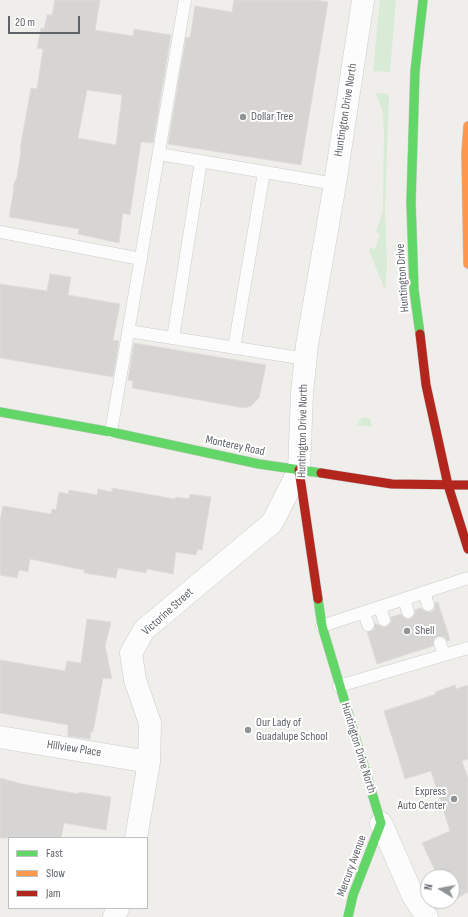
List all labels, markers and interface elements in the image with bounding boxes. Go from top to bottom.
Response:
scale bar [10,8,82,34]
text: 20 m [15,15,35,30]
street label: Huntington Drive North [332,62,360,158]
place label: Dollar Tree [251,110,293,124]
marker: Dollar Tree [238,112,248,122]
street label: Huntington Drive [393,243,413,313]
street label: Huntington Drive North [295,384,311,478]
street label: Monterey Road [204,433,266,459]
street label: Victorine Street [139,585,197,639]
place label: Shell [415,624,435,638]
marker: Shell [402,626,412,636]
street label: Huntington Drive North [337,701,379,795]
place label: Our Lady of Guadalupe School [256,716,327,744]
marker: Our Lady of Guadalupe School [243,725,253,735]
street label: Hillview Place [46,738,102,760]
place label: Express Auto Center [398,785,446,813]
marker: Express Auto Center [449,794,459,804]
street label: Mercury Avenue [334,833,370,899]
legend [8,837,148,909]
text: Fast [46,846,63,861]
text: Slow [46,866,65,881]
north arrow [420,869,460,909]
text: N [422,883,436,891]
text: Jam [46,886,61,901]

